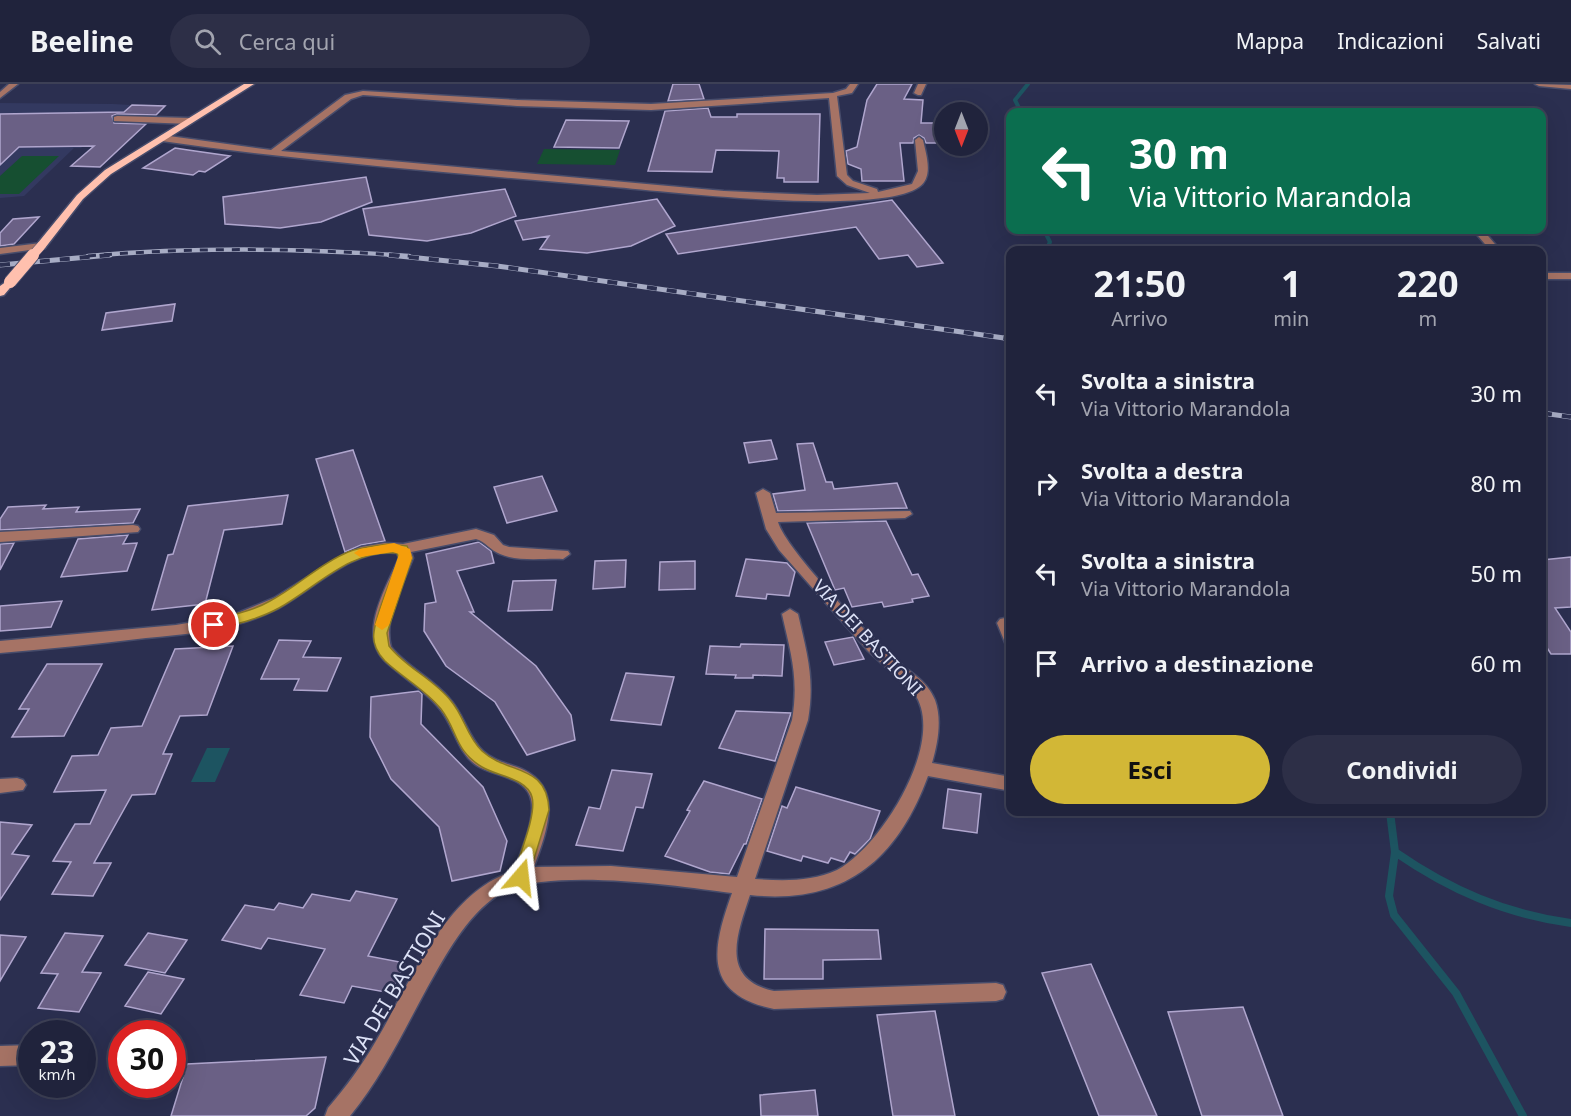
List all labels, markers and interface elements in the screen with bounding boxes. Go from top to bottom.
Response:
search box [170,14,590,68]
text: Beeline [30,22,134,60]
icon: search [191,25,224,58]
text: Cerca qui [239,26,335,56]
text: Mappa [1236,27,1304,55]
text: Indicazioni [1337,27,1444,55]
text: Salvati [1477,27,1541,55]
north arrow [934,102,988,156]
map controls [934,102,988,156]
text: 30 m [1129,124,1229,181]
icon: left [1030,132,1108,210]
text: Via Vittorio Marandola [1129,178,1412,215]
text: 21:50 [1093,259,1186,308]
text: 1 [1281,259,1302,308]
text: 220 [1397,259,1459,308]
text: Arrivo [1111,305,1168,332]
text: min [1273,305,1309,332]
text: m [1418,305,1437,332]
text: Svolta a sinistra [1081,365,1255,395]
icon: left [1030,377,1063,410]
text: 30 m [1471,378,1522,408]
text: Via Vittorio Marandola [1081,395,1291,422]
text: Svolta a destra [1081,455,1244,485]
icon: right [1030,467,1063,500]
text: 80 m [1471,468,1522,498]
text: Via Vittorio Marandola [1081,485,1291,512]
text: Svolta a sinistra [1081,545,1255,575]
icon: left [1030,557,1063,590]
text: 50 m [1471,558,1522,588]
street label: VIA DEI BASTIONI [808,574,928,700]
text: Via Vittorio Marandola [1081,575,1291,602]
pin [188,599,239,650]
icon: arrive [197,608,230,641]
icon: arrive [1030,647,1063,680]
text: Arrivo a destinazione [1081,648,1314,678]
text: 60 m [1471,648,1522,678]
button: Esci [1030,735,1270,804]
button: Condividi [1282,735,1522,804]
position arrow [489,845,553,909]
street label: VIA DEI BASTIONI [337,906,451,1070]
speed limit sign: 30 [108,1020,186,1098]
text: 23 [40,1031,74,1072]
text: km/h [39,1064,75,1084]

